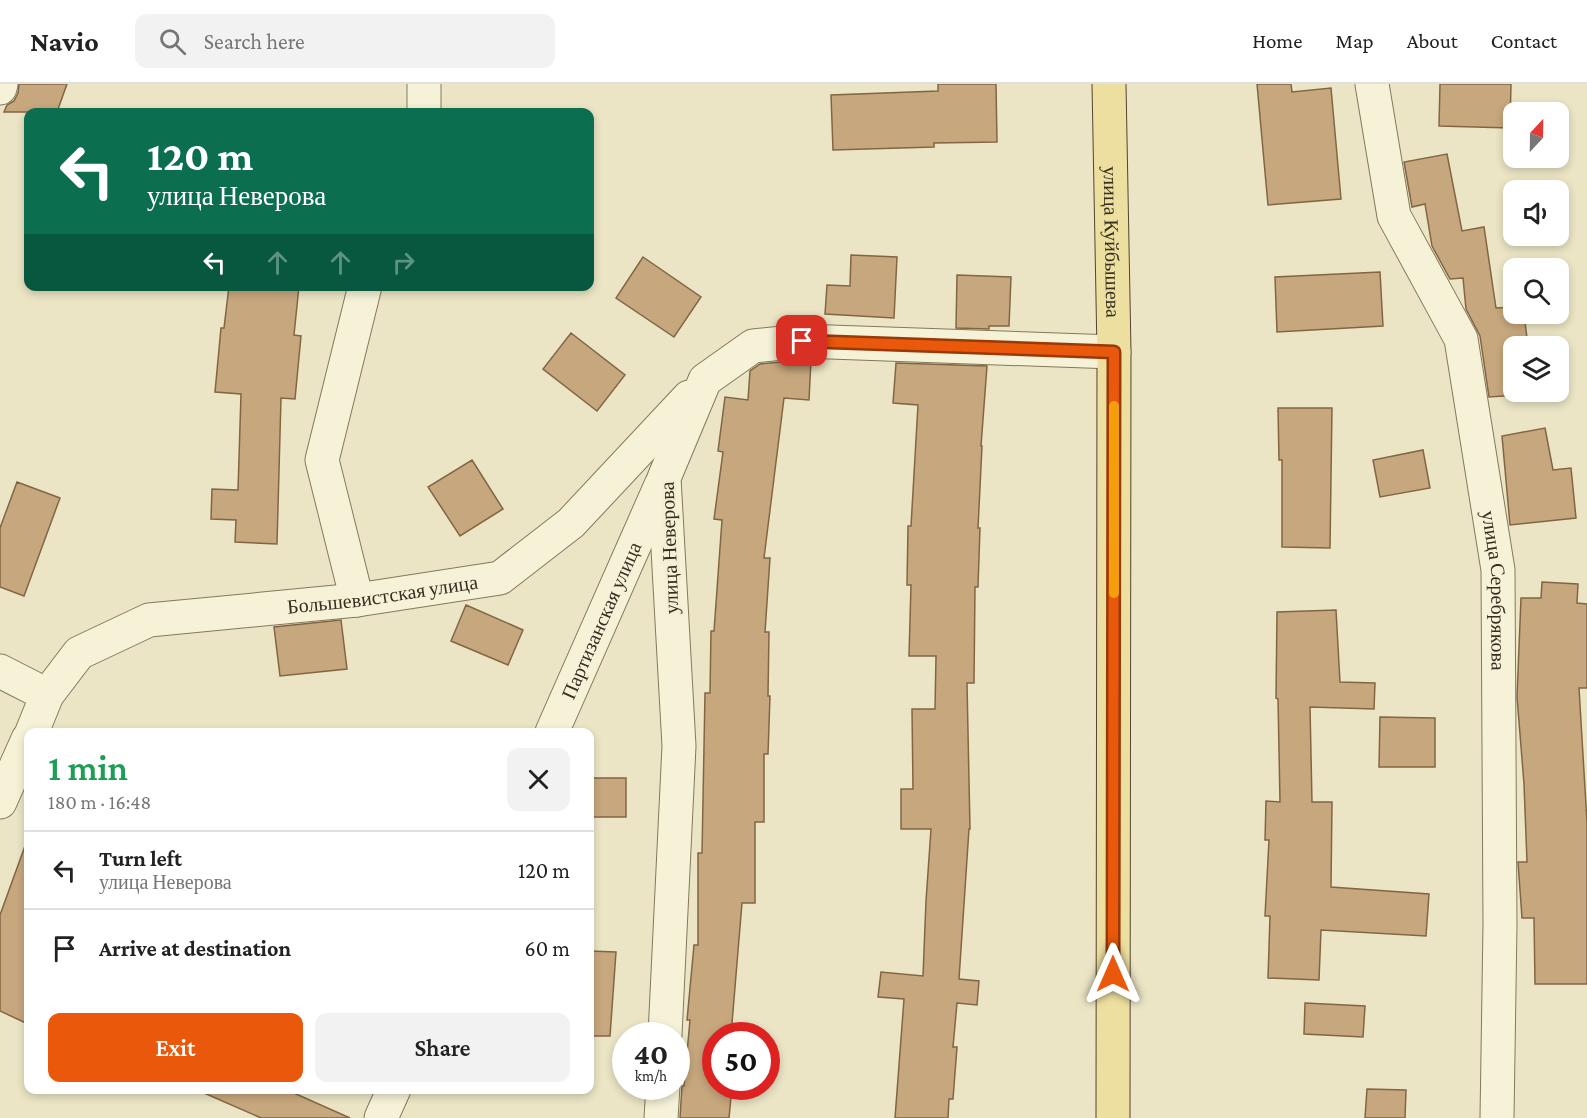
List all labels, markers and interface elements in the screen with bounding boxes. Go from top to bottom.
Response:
search box [135,14,555,68]
icon: search [156,25,189,58]
text: Navio [30,26,99,57]
text: Search here [204,29,305,54]
text: Home [1252,29,1302,53]
text: Map [1335,29,1374,53]
text: About [1407,29,1458,53]
text: Contact [1491,29,1557,53]
north arrow [1503,102,1569,168]
map controls [1503,102,1569,402]
icon: left [48,132,126,210]
text: 120 m [147,132,253,179]
street label: улица Куйбышева [1099,166,1124,318]
button: sound [1503,180,1569,246]
text: улица Неверова [147,181,326,211]
icon: left [198,246,231,279]
icon: ahead [261,246,294,279]
icon: ahead [324,246,357,279]
icon: right [387,246,420,279]
button: search [1503,258,1569,324]
pin [776,315,827,366]
icon: arrive [785,324,818,357]
button: layers [1503,336,1569,402]
street label: улица Неверова [656,481,683,615]
street label: улица Серебрякова [1477,509,1510,671]
street label: Партизанская улица [557,538,646,702]
street label: Большевистская улица [286,571,479,618]
text: 1 min [48,748,128,788]
button: close [507,748,570,811]
text: 180 m · 16:48 [48,791,151,813]
text: Turn left [99,846,182,871]
icon: left [48,854,81,887]
text: 120 m [518,858,570,883]
text: улица Неверова [99,871,232,893]
icon: arrive [48,932,81,965]
text: Arrive at destination [99,936,291,961]
text: 60 m [525,936,570,961]
position arrow [1081,942,1145,1006]
button: Exit [48,1013,303,1082]
button: Share [315,1013,570,1082]
speed limit sign: 50 [702,1022,780,1100]
text: 40 [634,1037,668,1070]
text: km/h [635,1068,667,1084]

